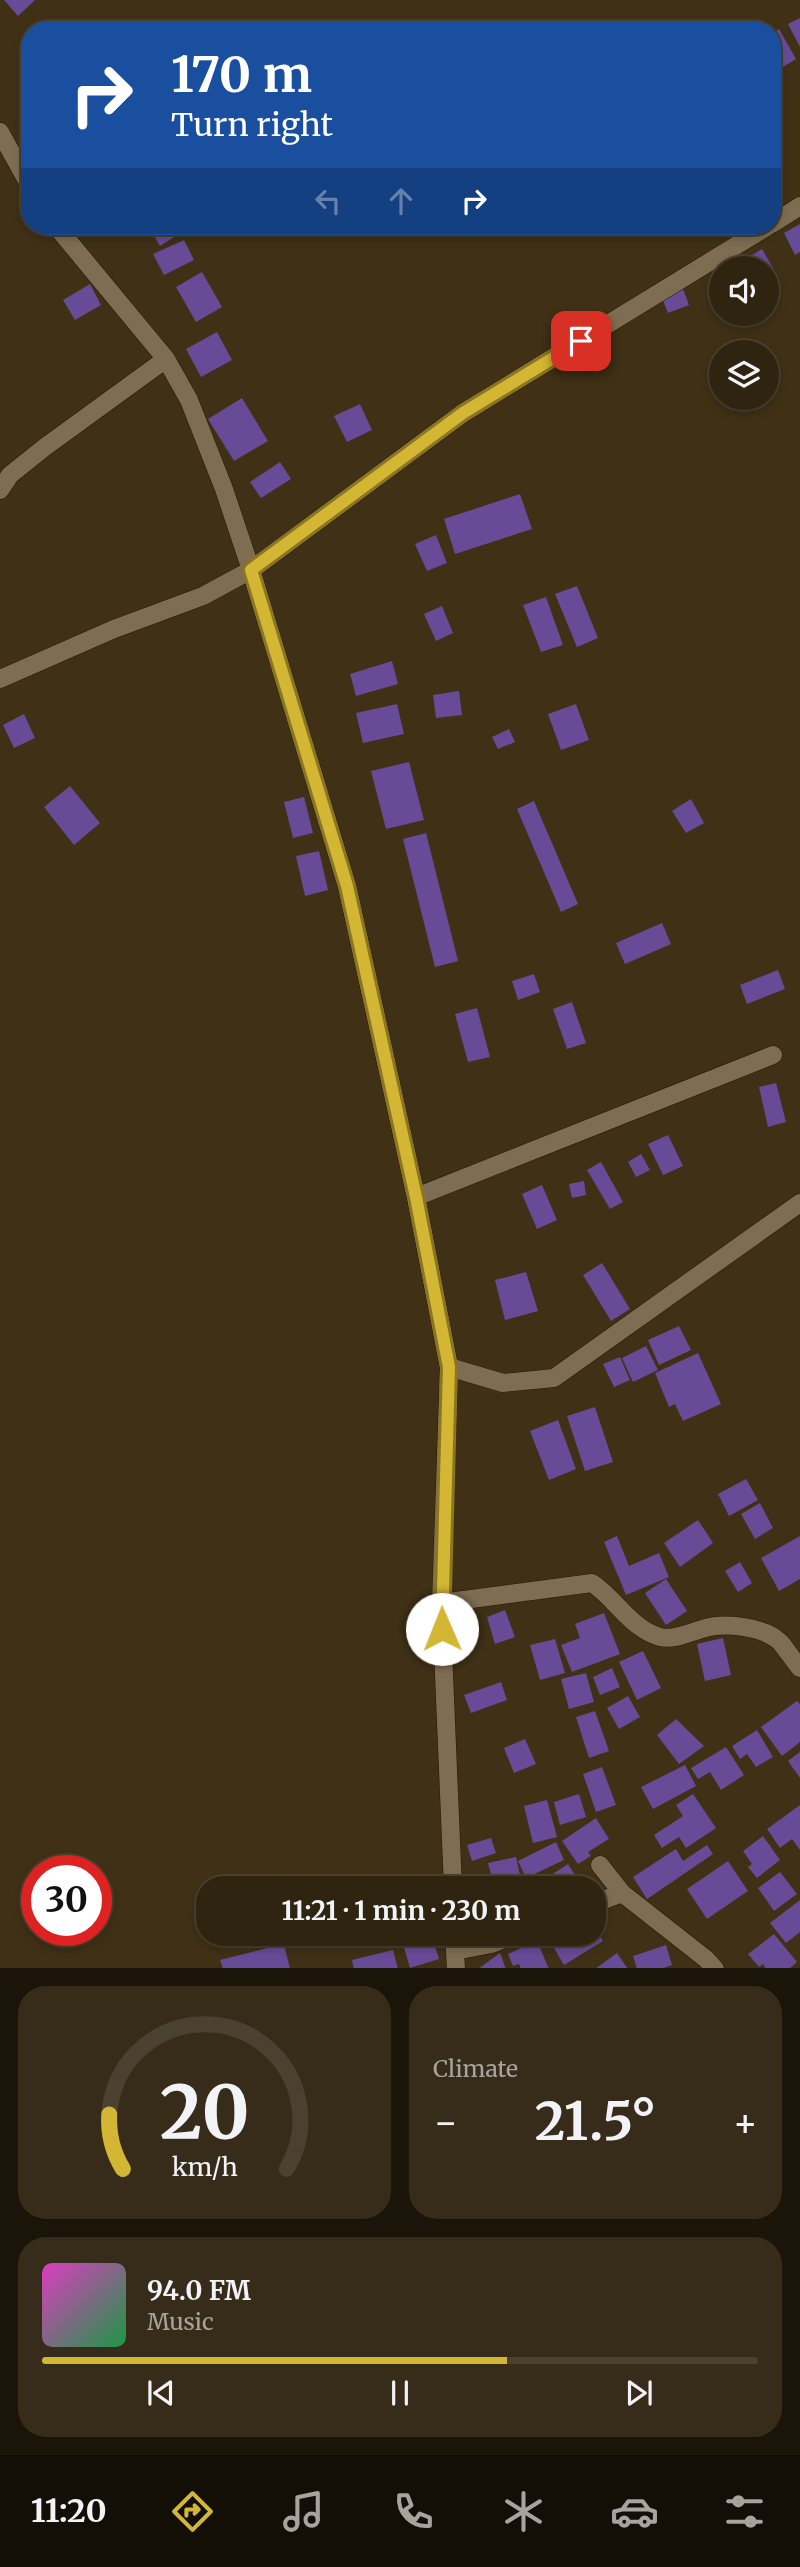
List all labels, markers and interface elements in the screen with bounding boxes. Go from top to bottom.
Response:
text: 170 m [171,44,312,105]
icon: right [56,49,147,140]
text: Turn right [171,105,333,145]
icon: left [309,182,347,220]
icon: ahead [382,182,420,220]
icon: right [455,182,493,220]
map controls [709,256,779,410]
button: sound [709,256,779,326]
pin [551,311,611,371]
icon: arrive [562,322,600,360]
button: layers [709,340,779,410]
position arrow [405,1592,479,1666]
speed limit sign: 30 [21,1855,112,1946]
text: 11:21 · 1 min · 230 m [281,1894,521,1927]
text: Climate [433,2054,518,2083]
text: 20 [160,2067,250,2159]
text: 21.5° [535,2089,656,2154]
text: − [433,2099,458,2146]
text: + [733,2099,758,2146]
text: km/h [171,2150,238,2182]
text: 94.0 FM [147,2274,251,2307]
text: Music [147,2307,214,2336]
icon: previous [142,2374,180,2412]
icon: pause [381,2374,419,2412]
icon: next [620,2374,658,2412]
icon: directions [168,2487,217,2536]
icon: music [279,2487,328,2536]
icon: phone [389,2487,438,2536]
icon: climate [499,2487,548,2536]
icon: car [610,2487,659,2536]
icon: filters [720,2487,769,2536]
text: 11:20 [31,2491,107,2531]

